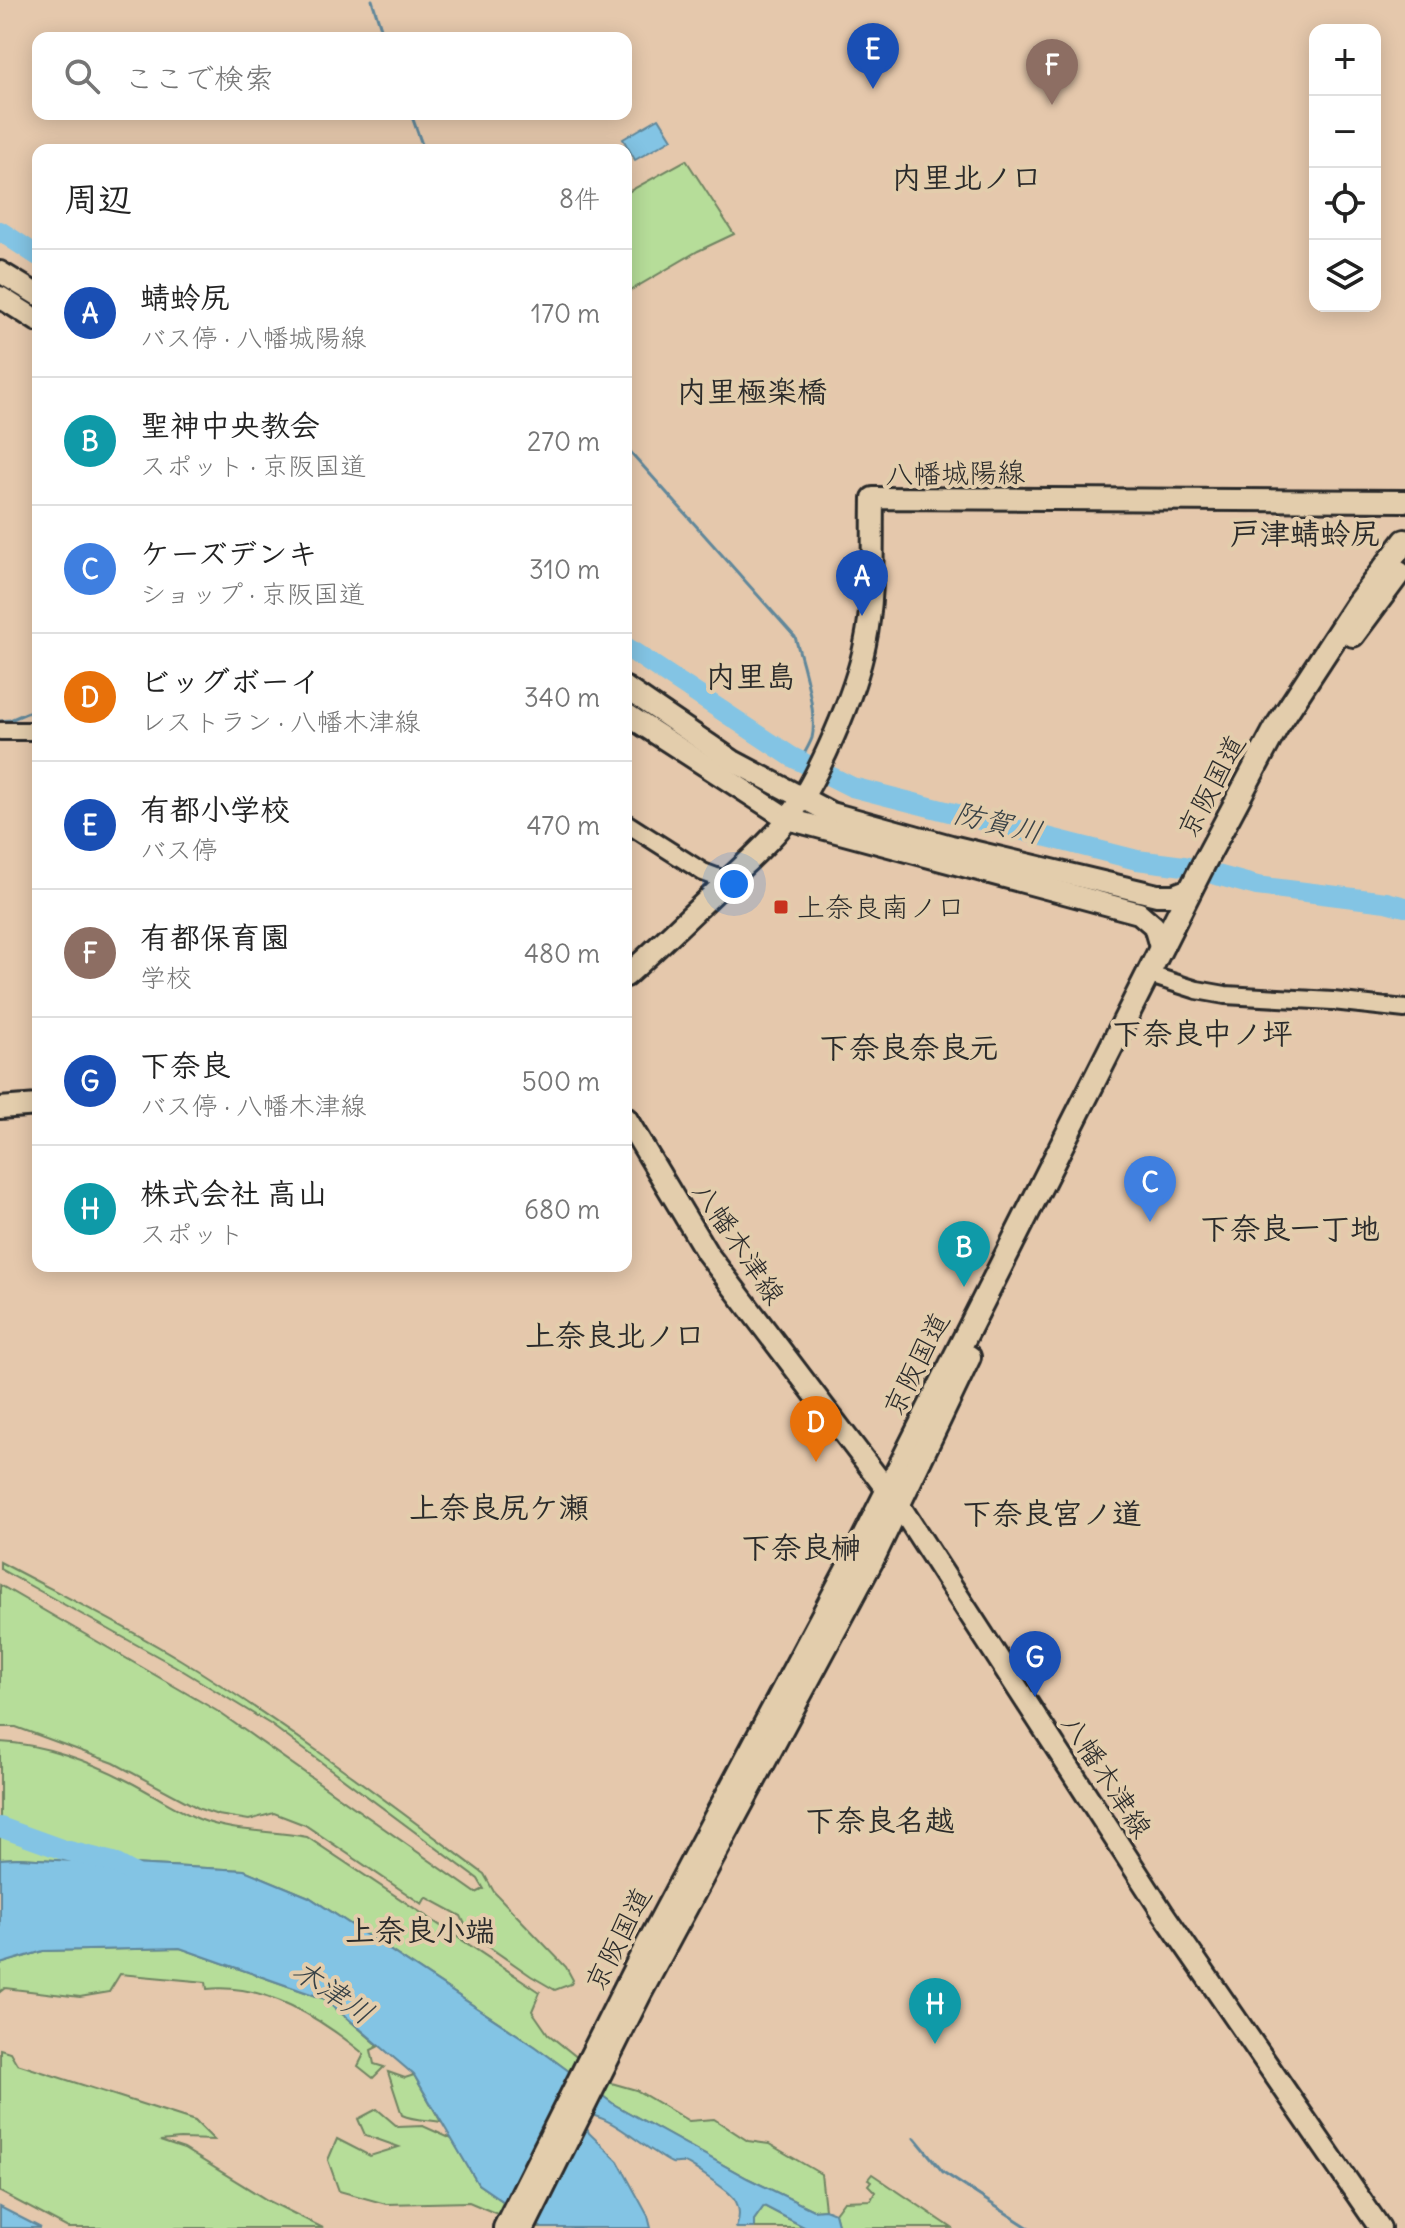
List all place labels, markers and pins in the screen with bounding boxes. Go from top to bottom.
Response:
pin: E [847,23,899,89]
pin: F [1026,39,1078,105]
pin: A [836,550,888,616]
place label: 上奈良南ノ口 [797,889,965,925]
marker: 上奈良南ノ口 [772,898,790,916]
pin: C [1124,1156,1176,1222]
pin: B [938,1221,990,1287]
pin: D [790,1396,842,1462]
pin: G [1009,1631,1061,1697]
pin: H [909,1978,961,2044]

